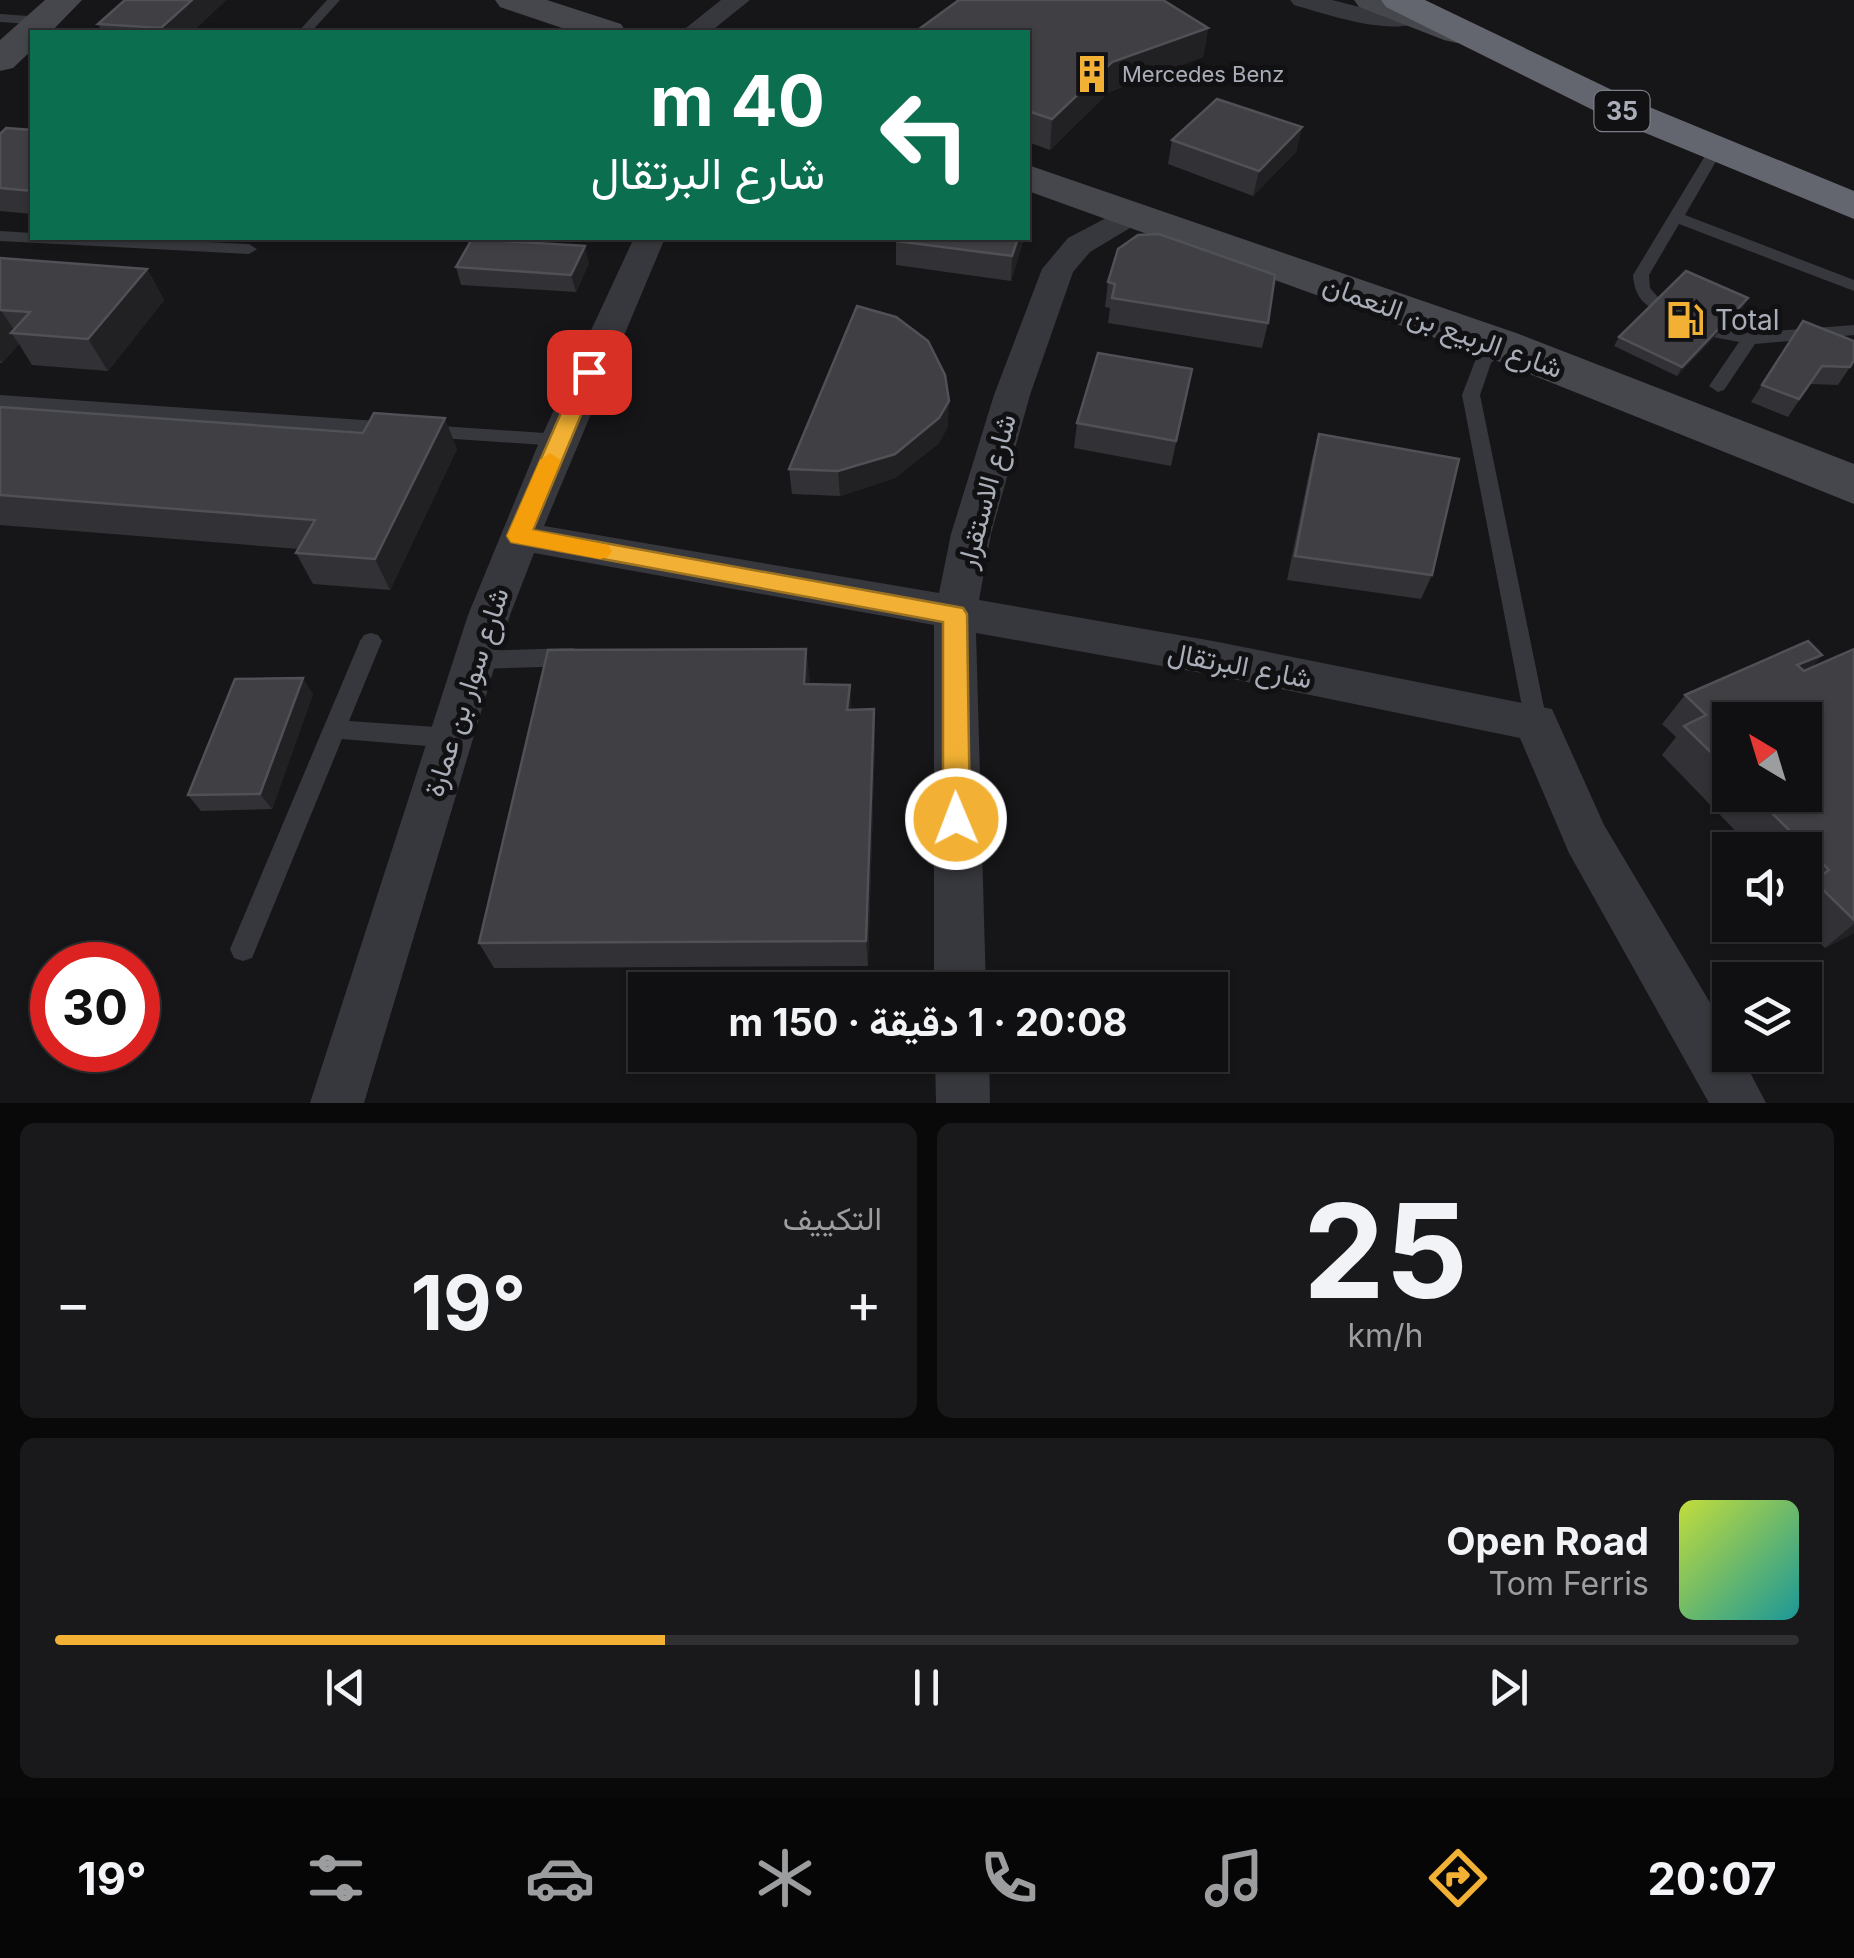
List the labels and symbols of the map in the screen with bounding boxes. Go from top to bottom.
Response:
building icon: Mercedes Benz [1071,53,1113,95]
place label: Mercedes Benz [1122,61,1284,87]
road number: 35 [1594,91,1650,131]
street label: شارع الربيع بن النعمان [1318,267,1567,388]
fuel station icon: Total [1664,299,1706,341]
place label: Total [1715,303,1779,337]
pin [547,330,632,415]
street label: شارع الاستقرار [949,410,1025,573]
street label: شارع سوار بن عمارة [416,583,518,801]
street label: شارع البرتقال [1165,634,1315,698]
north arrow [1712,702,1822,812]
position arrow [904,767,1008,871]
speed limit sign: 30 [30,942,160,1072]

